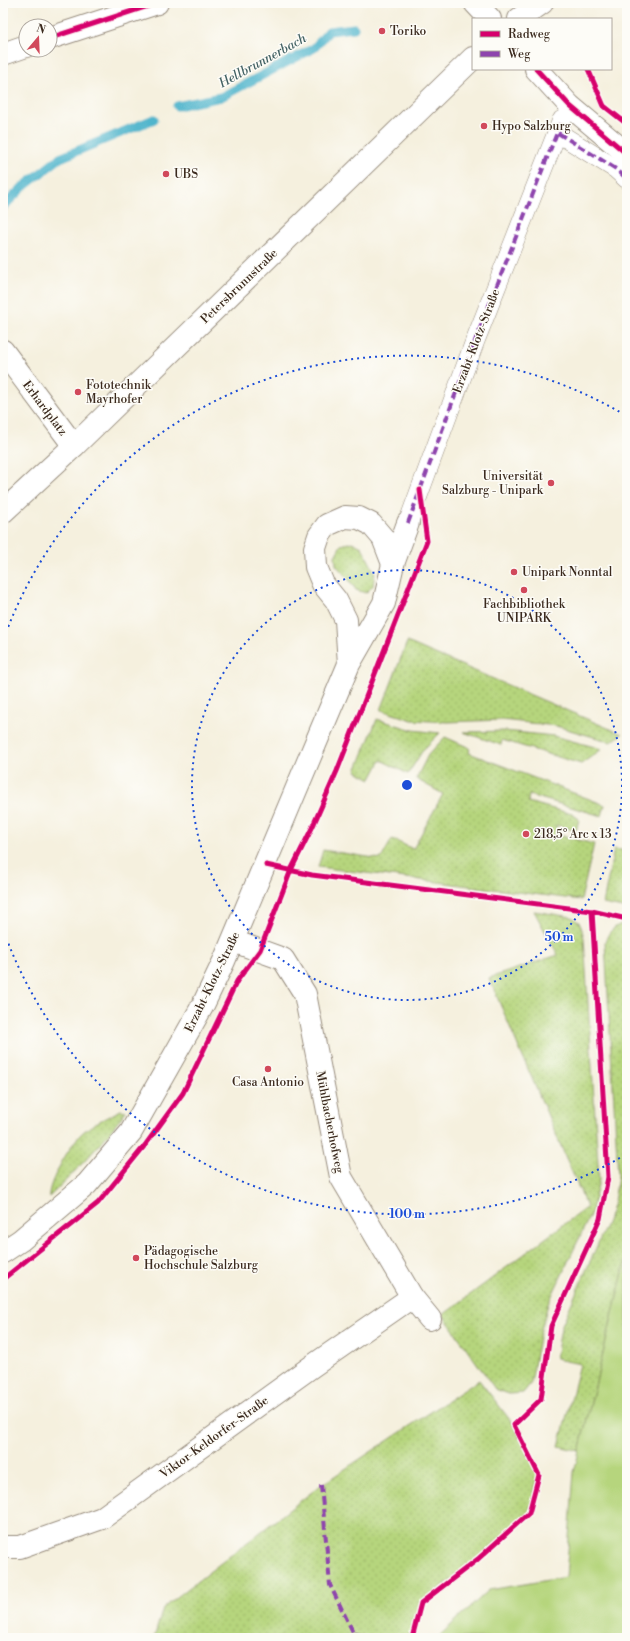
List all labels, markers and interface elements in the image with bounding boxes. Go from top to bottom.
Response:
north arrow [18,18,58,58]
legend [472,18,612,70]
text: N [35,21,48,38]
place label: Toriko [390,24,427,39]
marker: Toriko [377,26,387,36]
text: Radweg [508,27,551,42]
water label: Hellbrunnerbach [215,30,310,92]
text: Weg [507,47,531,62]
place label: Hypo Salzburg [492,119,571,134]
marker: Hypo Salzburg [479,121,489,131]
place label: UBS [174,167,198,182]
marker: UBS [161,169,171,179]
street label: Petersbrunnstraße [198,246,281,327]
street label: Erzabt-Klotz-Straße [450,287,503,395]
street label: Erhardplatz [19,378,70,439]
place label: Fototechnik Mayrhofer [86,378,152,407]
marker: Fototechnik Mayrhofer [73,387,83,397]
place label: Universität Salzburg - Unipark [442,469,544,498]
marker: Universität Salzburg - Unipark [546,478,556,488]
place label: Unipark Nonntal [522,565,613,580]
marker: Unipark Nonntal [509,567,519,577]
marker: Fachbibliothek UNIPARK [519,585,529,595]
place label: Fachbibliothek UNIPARK [483,597,566,626]
centre of rings [400,778,414,792]
place label: 218,5° Arc x 13 [534,827,612,842]
marker: 218,5° Arc x 13 [521,829,531,839]
street label: Erzabt-Klotz-Straße [182,929,243,1035]
text: 50 m [544,930,574,945]
marker: Casa Antonio [263,1064,273,1074]
street label: Mühlbacherhofweg [312,1070,347,1175]
place label: Casa Antonio [232,1075,304,1090]
text: 100 m [389,1207,425,1222]
place label: Pädagogische Hochschule Salzburg [144,1244,259,1273]
marker: Pädagogische Hochschule Salzburg [131,1253,141,1263]
street label: Viktor-Keldorfer-Straße [156,1393,271,1482]

